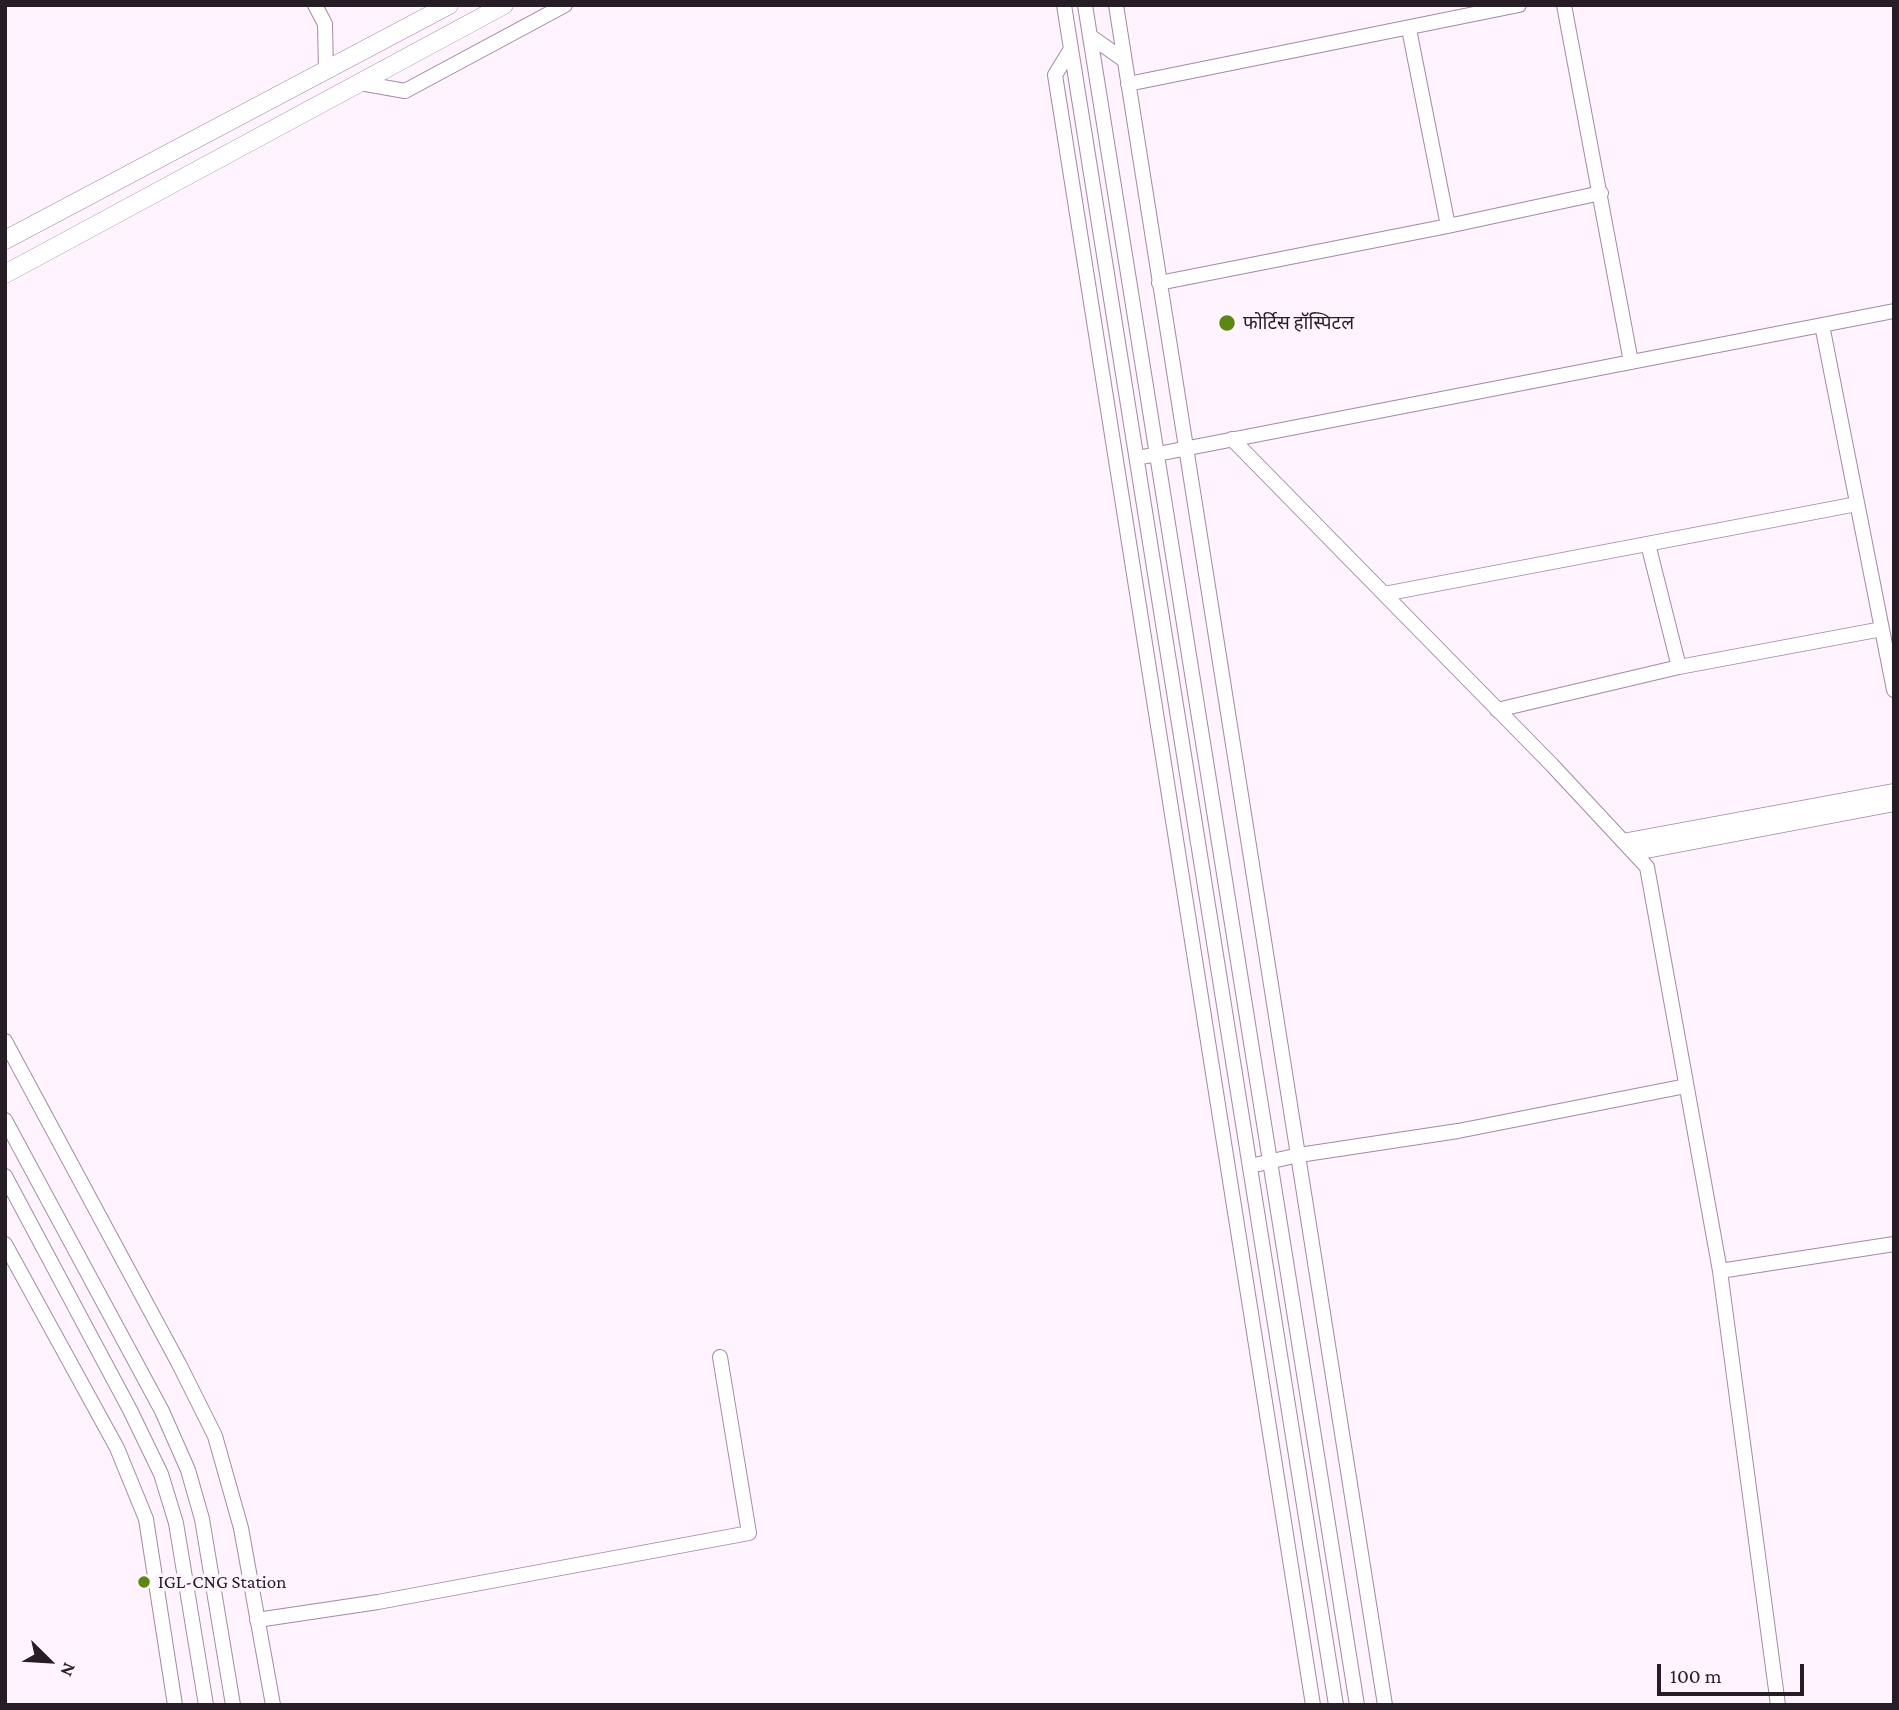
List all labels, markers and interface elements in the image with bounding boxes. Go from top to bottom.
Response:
place label: फोर्टिस हॉस्पिटल [1243,312,1354,334]
marker: फोर्टिस हॉस्पिटल [1217,313,1237,333]
place label: IGL-CNG Station [158,1571,286,1593]
marker: IGL-CNG Station [136,1574,152,1590]
north arrow [14,1626,84,1696]
scale bar [1661,1650,1808,1694]
text: N [56,1660,81,1680]
text: 100 m [1670,1664,1722,1688]

